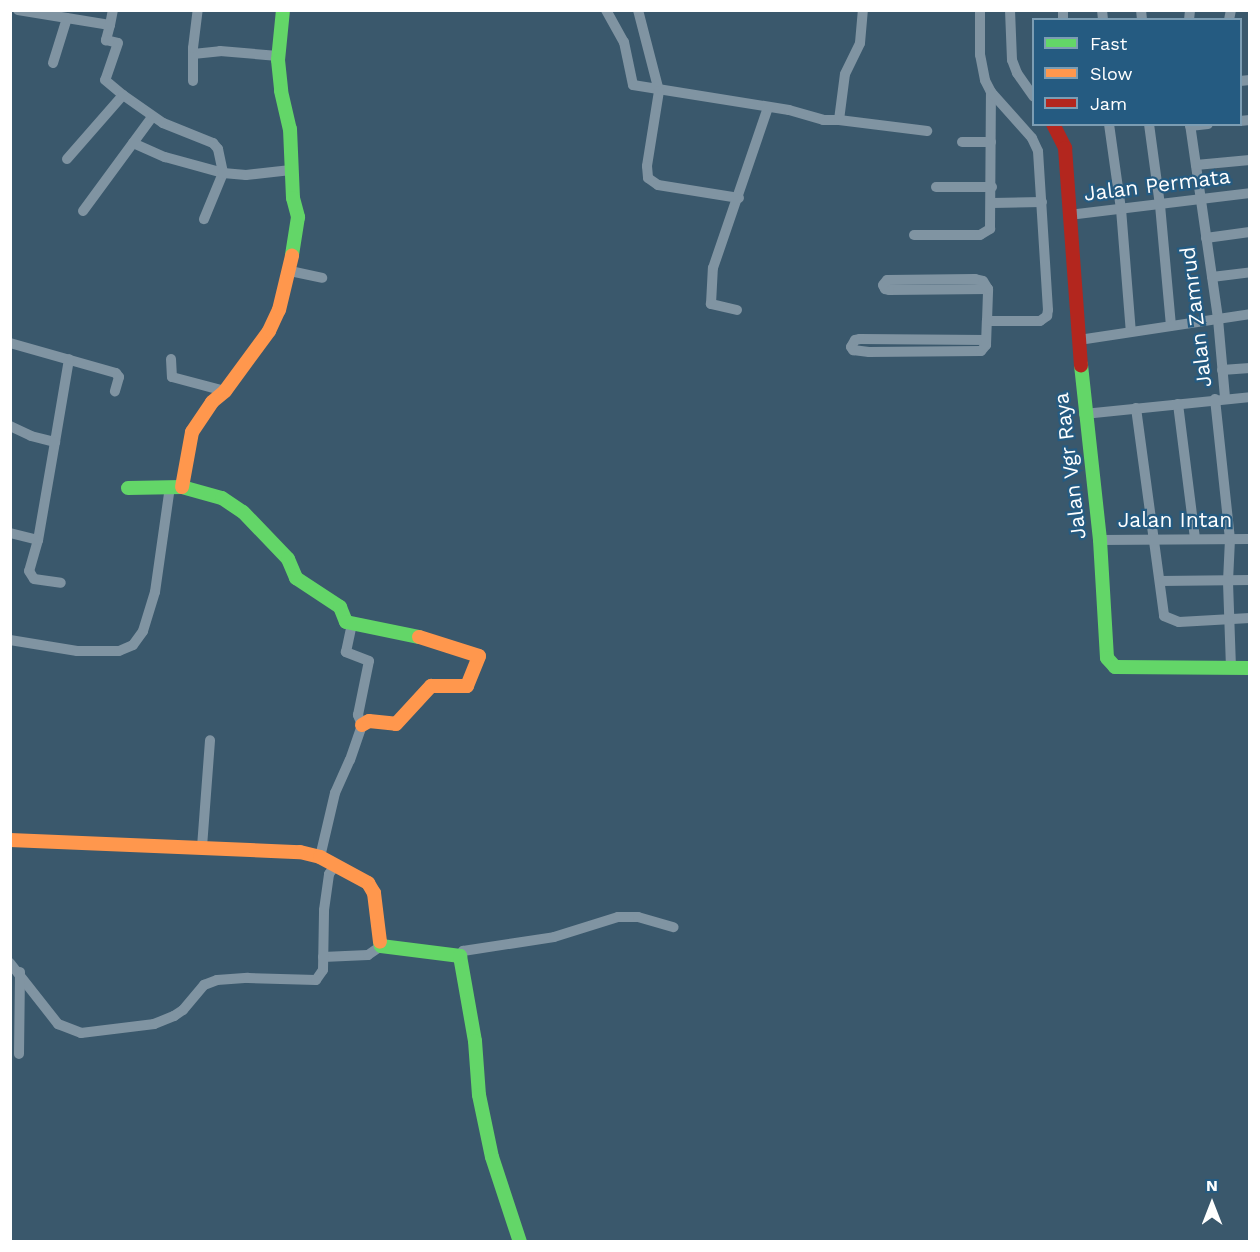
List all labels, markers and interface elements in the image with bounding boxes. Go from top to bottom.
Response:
legend [1032,18,1242,126]
text: Fast [1090,33,1127,54]
text: Slow [1090,63,1133,84]
text: Jam [1090,93,1127,114]
street label: Jalan Permata [1082,164,1232,206]
street label: Jalan Zamrud [1175,245,1217,389]
street label: Jalan Vgr Raya [1048,391,1092,541]
street label: Jalan Intan [1118,507,1232,533]
north arrow [1182,1174,1242,1234]
text: N [1206,1176,1218,1195]

